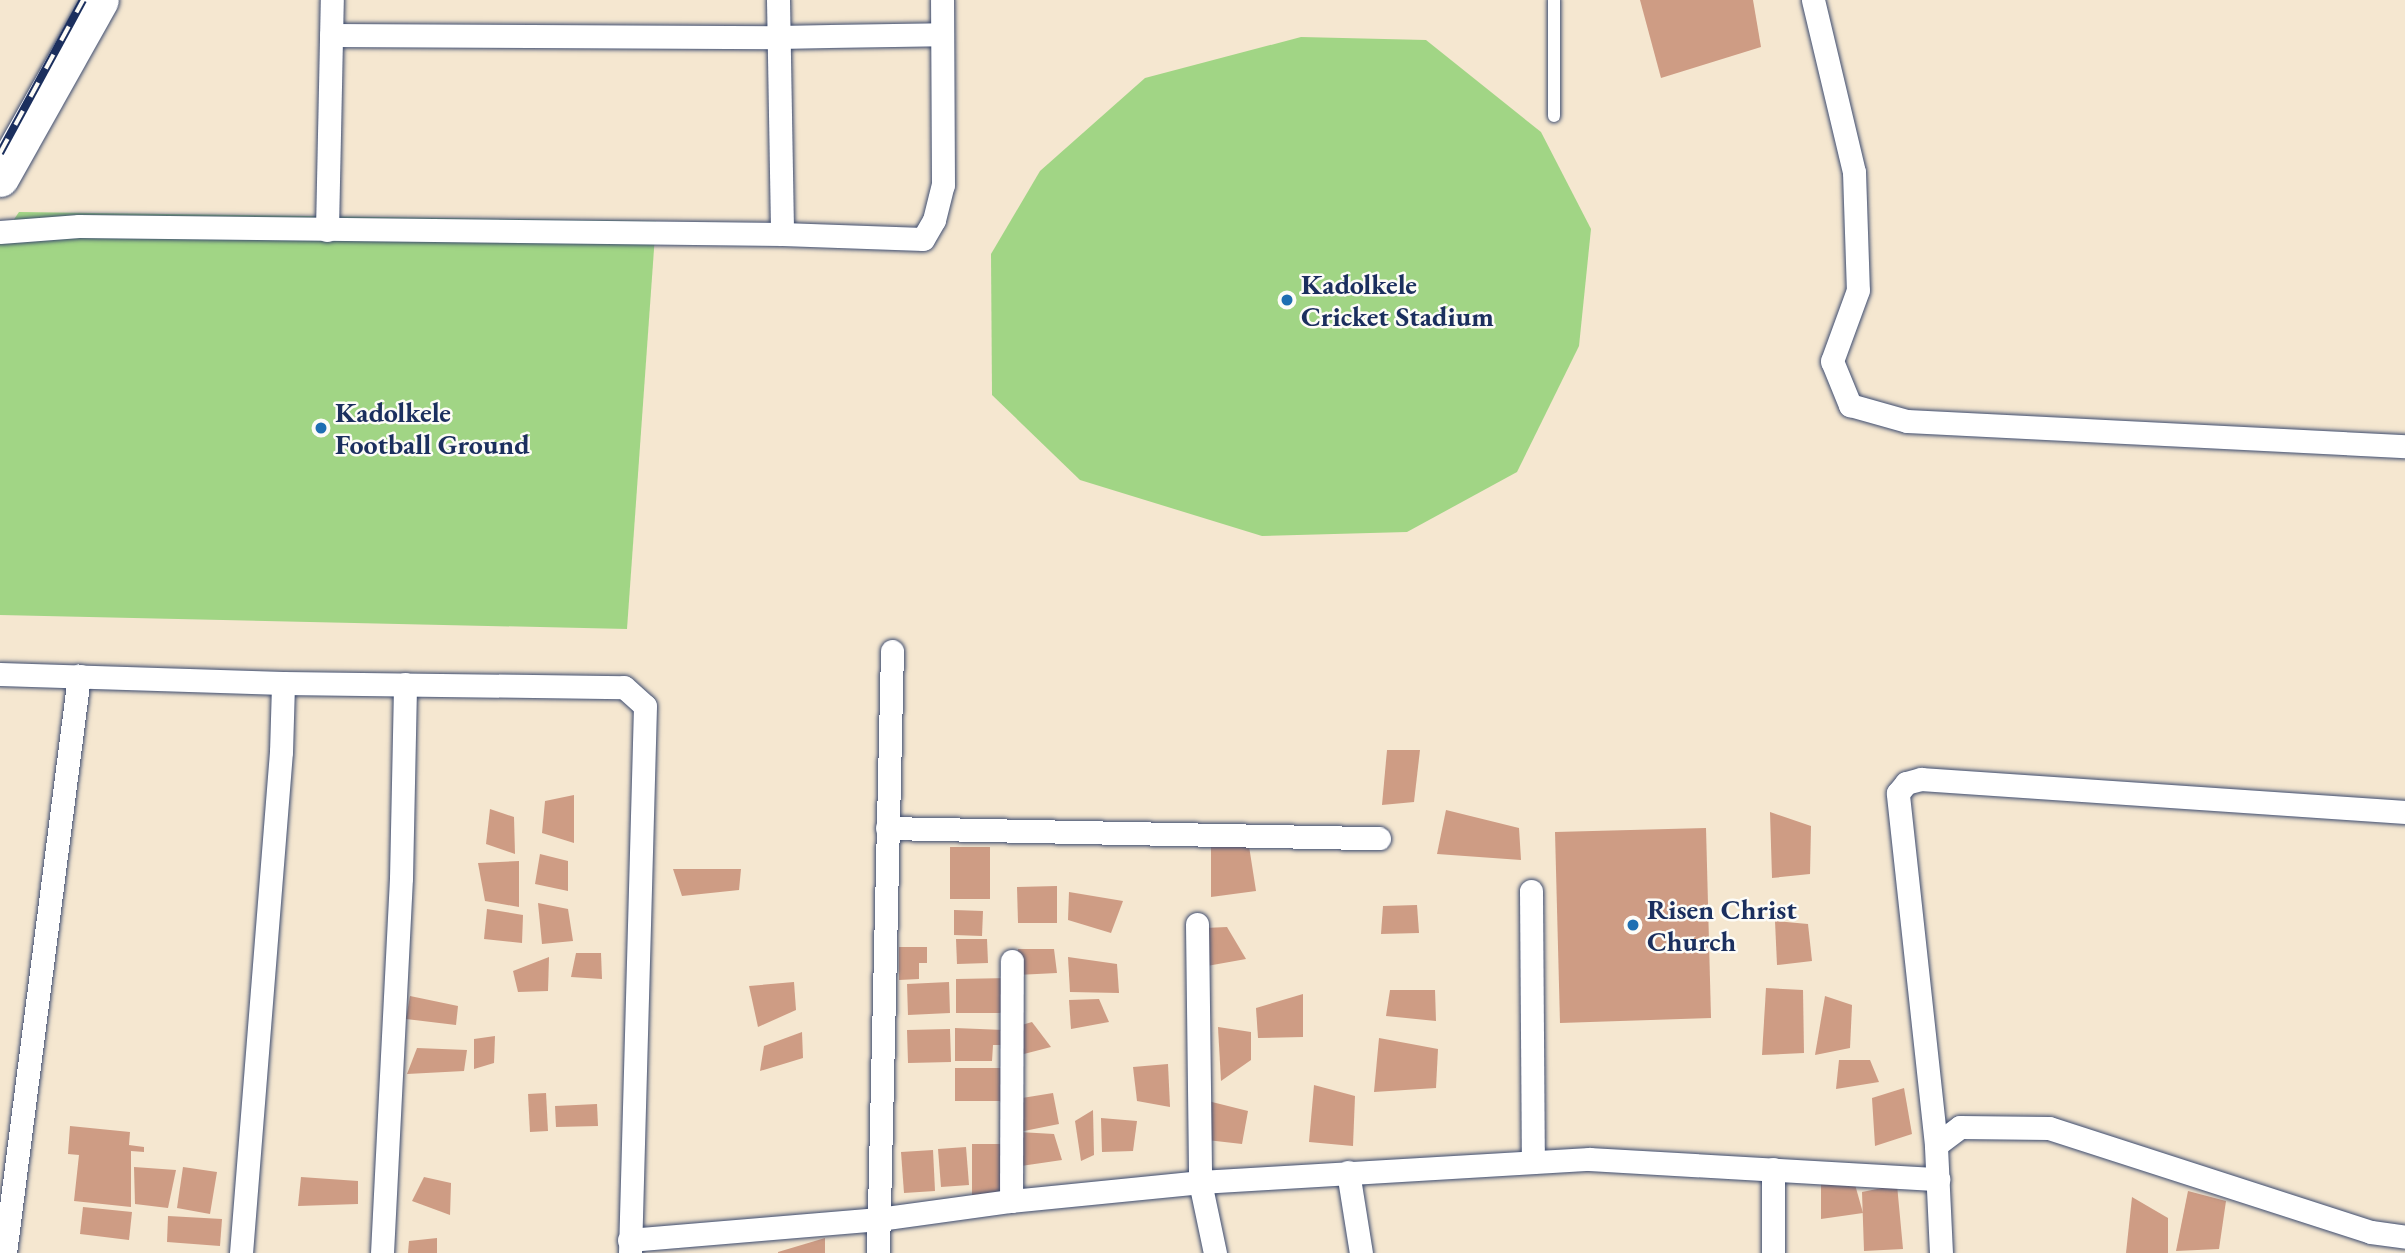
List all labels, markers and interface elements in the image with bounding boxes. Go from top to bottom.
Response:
place label: Kadolkele Cricket Stadium [1301,267,1494,333]
marker: Kadolkele Cricket Stadium [1279,292,1295,308]
place label: Kadolkele Football Ground [335,395,530,461]
marker: Kadolkele Football Ground [313,420,329,436]
place label: Risen Christ Church [1647,892,1797,958]
marker: Risen Christ Church [1625,917,1641,933]

